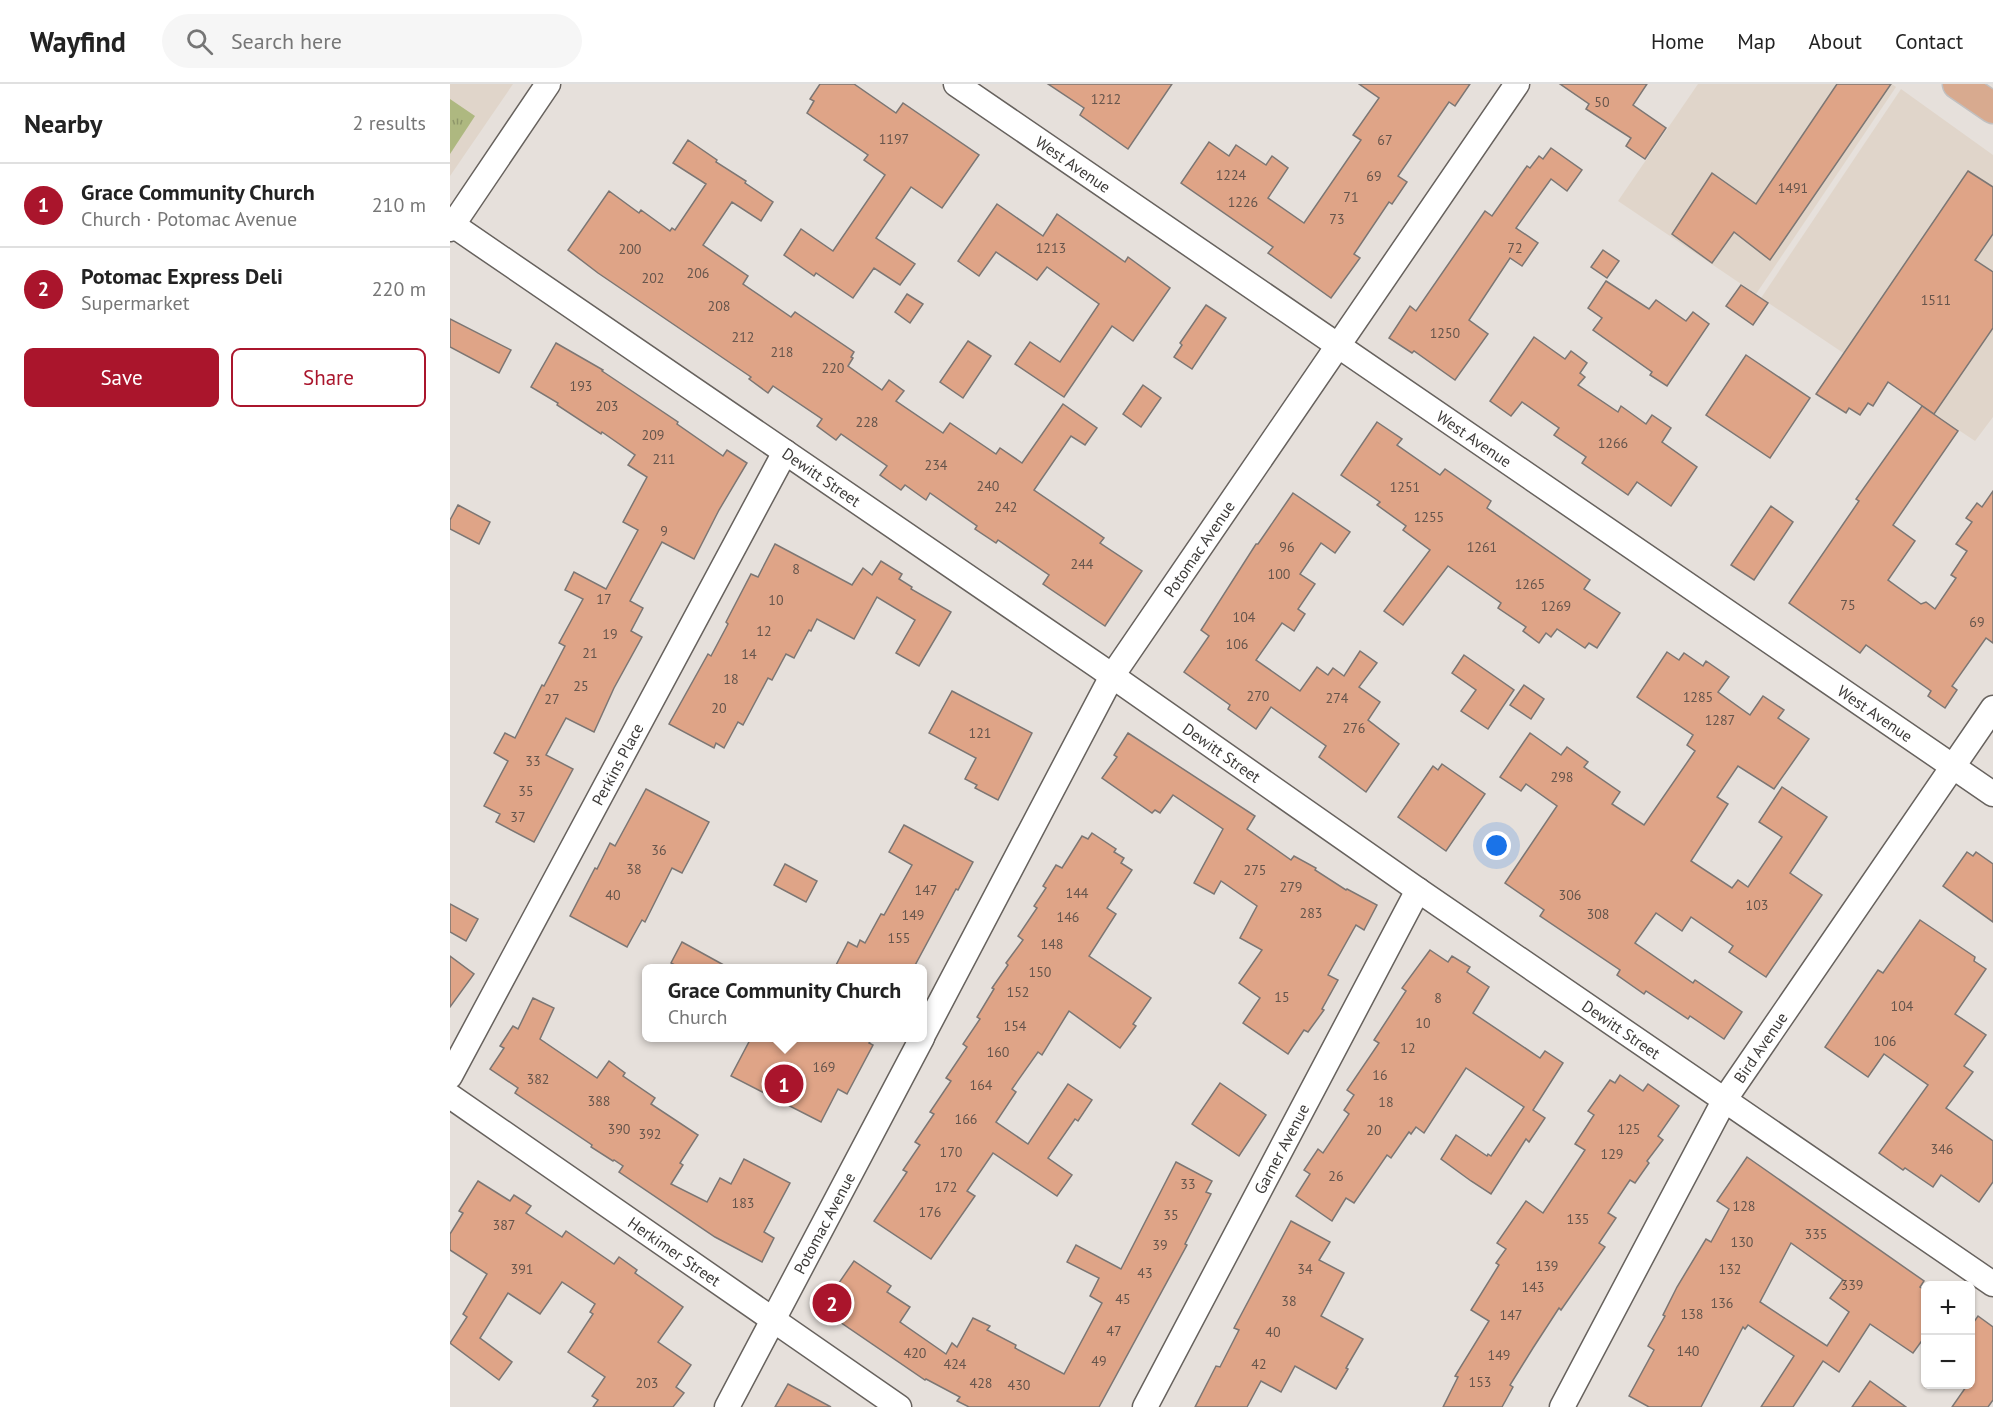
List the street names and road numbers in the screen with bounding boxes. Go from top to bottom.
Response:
street label: West Avenue [1032,131,1115,197]
street label: West Avenue [1433,406,1516,472]
street label: Dewitt Street [778,443,865,511]
street label: Potomac Avenue [1159,497,1239,601]
street label: West Avenue [1834,681,1917,746]
street label: Dewitt Street [1179,718,1265,787]
street label: Perkins Place [587,720,648,809]
street label: Dewitt Street [1578,995,1665,1063]
street label: Bird Avenue [1729,1008,1792,1087]
street label: Garner Avenue [1249,1100,1313,1197]
street label: Potomac Avenue [789,1169,859,1277]
street label: Herkimer Street [624,1212,725,1291]

